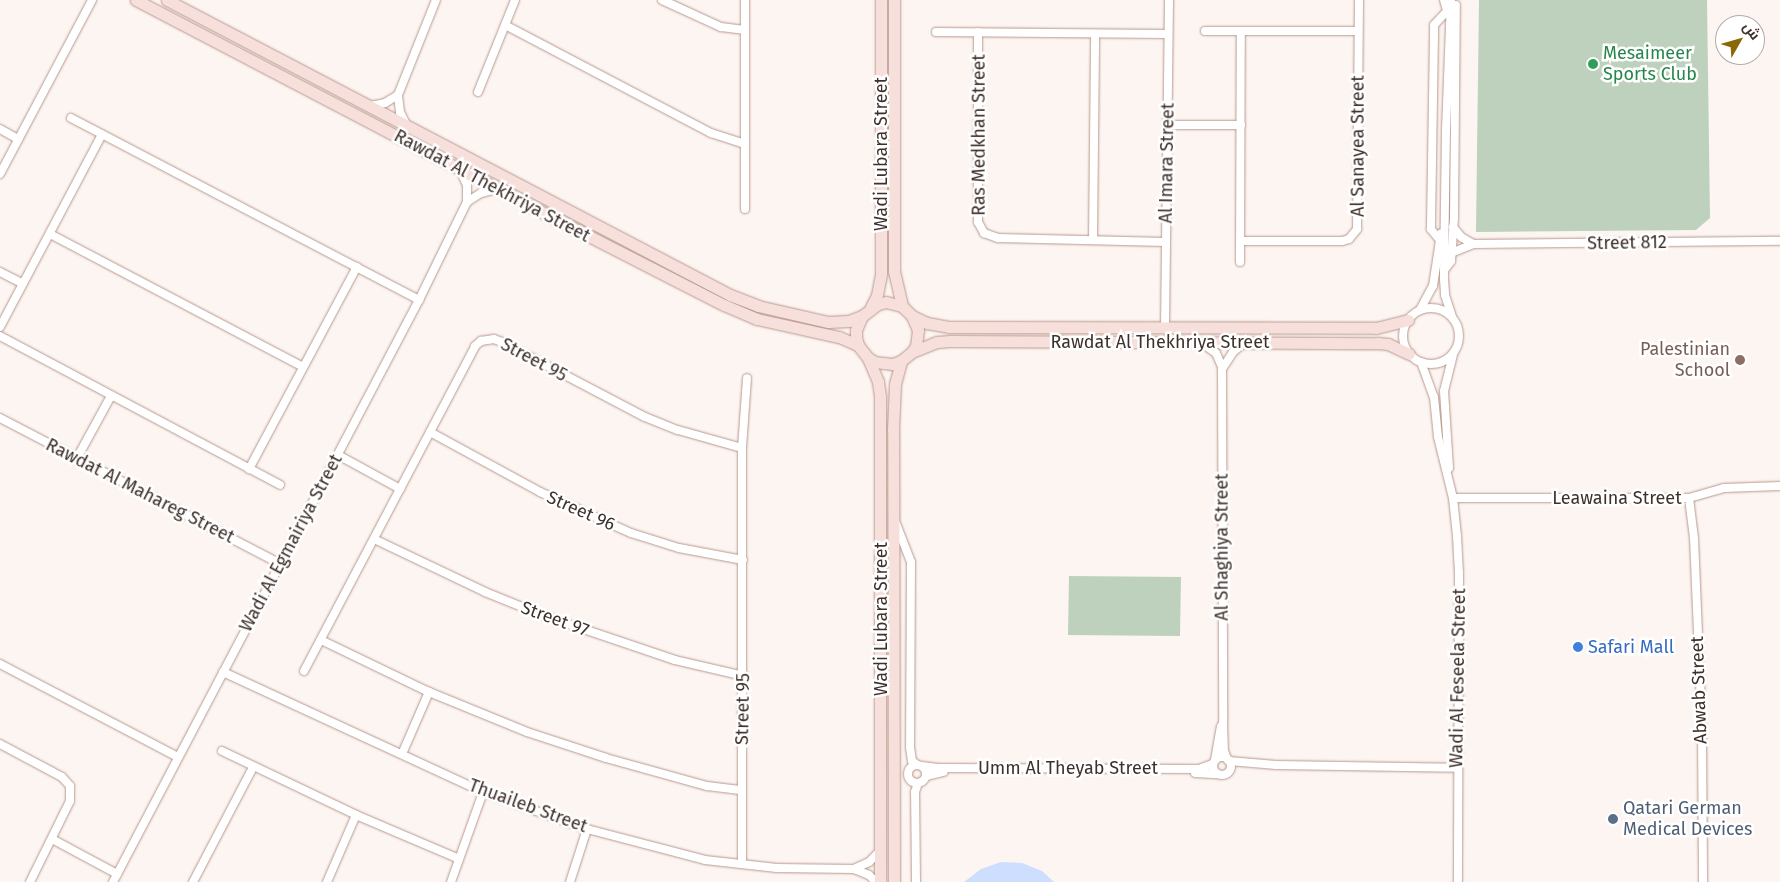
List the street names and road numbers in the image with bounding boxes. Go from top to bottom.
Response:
street label: Ras Medkhan Street [968,54,990,216]
street label: Al Sanayea Street [1347,75,1369,217]
street label: Wadi Lubara Street [870,77,892,231]
street label: Al Imara Street [1155,103,1179,223]
street label: Rawdat Al Thekhriya Street [390,125,594,247]
street label: Street 812 [1587,232,1667,254]
street label: Rawdat Al Thekhriya Street [1051,331,1269,353]
street label: Street 95 [497,334,571,386]
street label: Rawdat Al Mahareg Street [42,434,238,548]
street label: Wadi Al Egmairiya Street [235,451,347,635]
street label: Al Shaghiya Street [1211,473,1233,621]
street label: Street 96 [543,486,619,536]
street label: Leawaina Street [1552,487,1682,509]
street label: Wadi Lubara Street [870,542,892,696]
street label: Wadi Al Feseela Street [1446,588,1470,768]
street label: Street 97 [518,597,592,641]
street label: Abwab Street [1686,636,1712,744]
street label: Street 95 [732,673,754,745]
street label: Umm Al Theyab Street [978,757,1158,779]
street label: Thuaileb Street [466,775,590,837]

